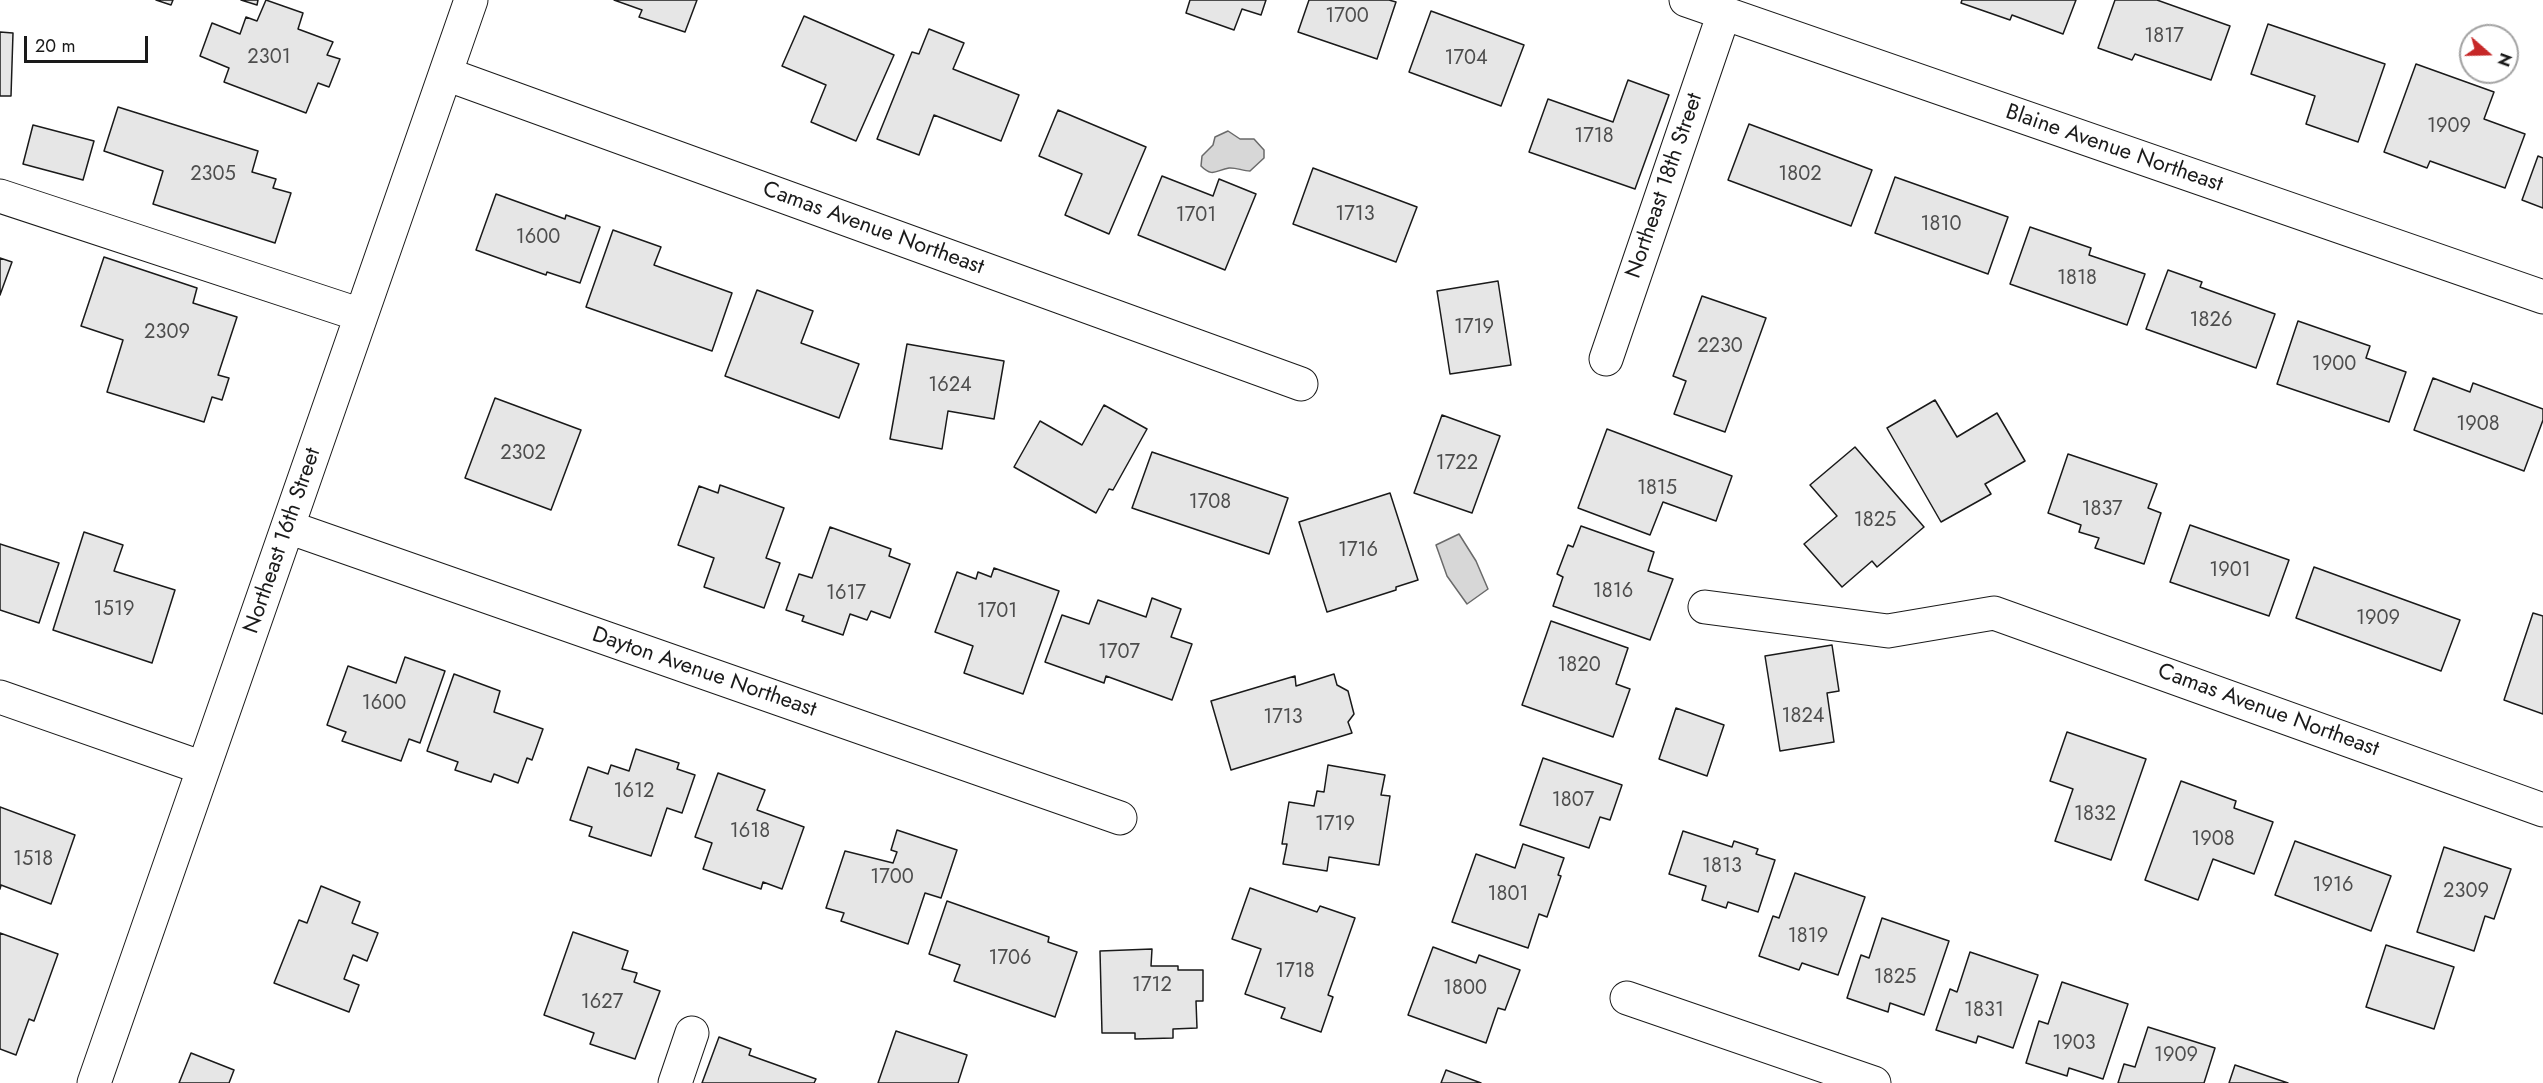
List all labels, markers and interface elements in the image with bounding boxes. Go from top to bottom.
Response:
house number: 1700 [1325,5,1369,29]
scale bar [27,24,152,62]
north arrow [2459,24,2519,84]
house number: 1817 [2144,25,2184,49]
text: 20 m [35,33,75,59]
house number: 2301 [247,46,291,70]
house number: 1704 [1444,47,1488,71]
text: N [2492,50,2517,70]
street label: Northeast 18th Street [1621,90,1709,282]
street label: Blaine Avenue Northeast [2002,99,2226,199]
house number: 1909 [2427,115,2471,139]
house number: 1718 [1574,125,1614,149]
house number: 2305 [190,163,236,187]
house number: 1802 [1778,163,1822,187]
street label: Camas Avenue Northeast [759,177,987,281]
house number: 1713 [1335,203,1375,227]
house number: 1701 [1176,204,1216,228]
house number: 1810 [1921,213,1961,237]
house number: 1600 [516,226,560,250]
house number: 1818 [2057,267,2097,291]
house number: 1826 [2190,309,2232,333]
house number: 1719 [1454,316,1494,340]
house number: 2309 [144,321,190,345]
house number: 2230 [1697,335,1743,359]
house number: 1900 [2312,353,2356,377]
house number: 1624 [928,374,972,398]
house number: 1908 [2456,413,2500,437]
house number: 2302 [500,442,546,466]
street label: Northeast 16th Street [239,445,327,637]
house number: 1722 [1436,452,1478,476]
house number: 1815 [1637,477,1677,501]
house number: 1708 [1189,491,1231,515]
house number: 1837 [2081,498,2123,522]
house number: 1825 [1854,509,1896,533]
house number: 1716 [1338,539,1378,563]
house number: 1901 [2209,559,2251,583]
house number: 1816 [1593,580,1633,604]
house number: 1617 [826,582,866,606]
house number: 1519 [94,598,134,622]
house number: 1701 [977,600,1017,624]
house number: 1909 [2356,607,2400,631]
street label: Dayton Avenue Northeast [589,622,819,724]
house number: 1707 [1098,641,1140,665]
house number: 1820 [1557,654,1601,678]
street label: Camas Avenue Northeast [2154,659,2382,763]
house number: 1600 [362,692,406,716]
house number: 1824 [1782,705,1824,729]
house number: 1713 [1263,706,1303,730]
house number: 1612 [614,780,654,804]
house number: 1807 [1552,789,1594,813]
house number: 1832 [2074,803,2116,827]
house number: 1719 [1315,813,1355,837]
house number: 1618 [730,820,770,844]
house number: 1908 [2191,828,2235,852]
house number: 1518 [13,848,53,872]
house number: 1813 [1702,855,1742,879]
house number: 1700 [870,866,914,890]
house number: 1916 [2312,874,2354,898]
house number: 2309 [2443,880,2489,904]
house number: 1801 [1488,883,1528,907]
house number: 1819 [1788,925,1828,949]
house number: 1706 [988,947,1032,971]
house number: 1718 [1275,960,1315,984]
house number: 1825 [1874,966,1916,990]
house number: 1712 [1132,974,1172,998]
house number: 1800 [1443,977,1487,1001]
house number: 1627 [581,991,623,1015]
house number: 1831 [1964,999,2004,1023]
house number: 1903 [2052,1032,2096,1056]
house number: 1909 [2154,1044,2198,1068]

